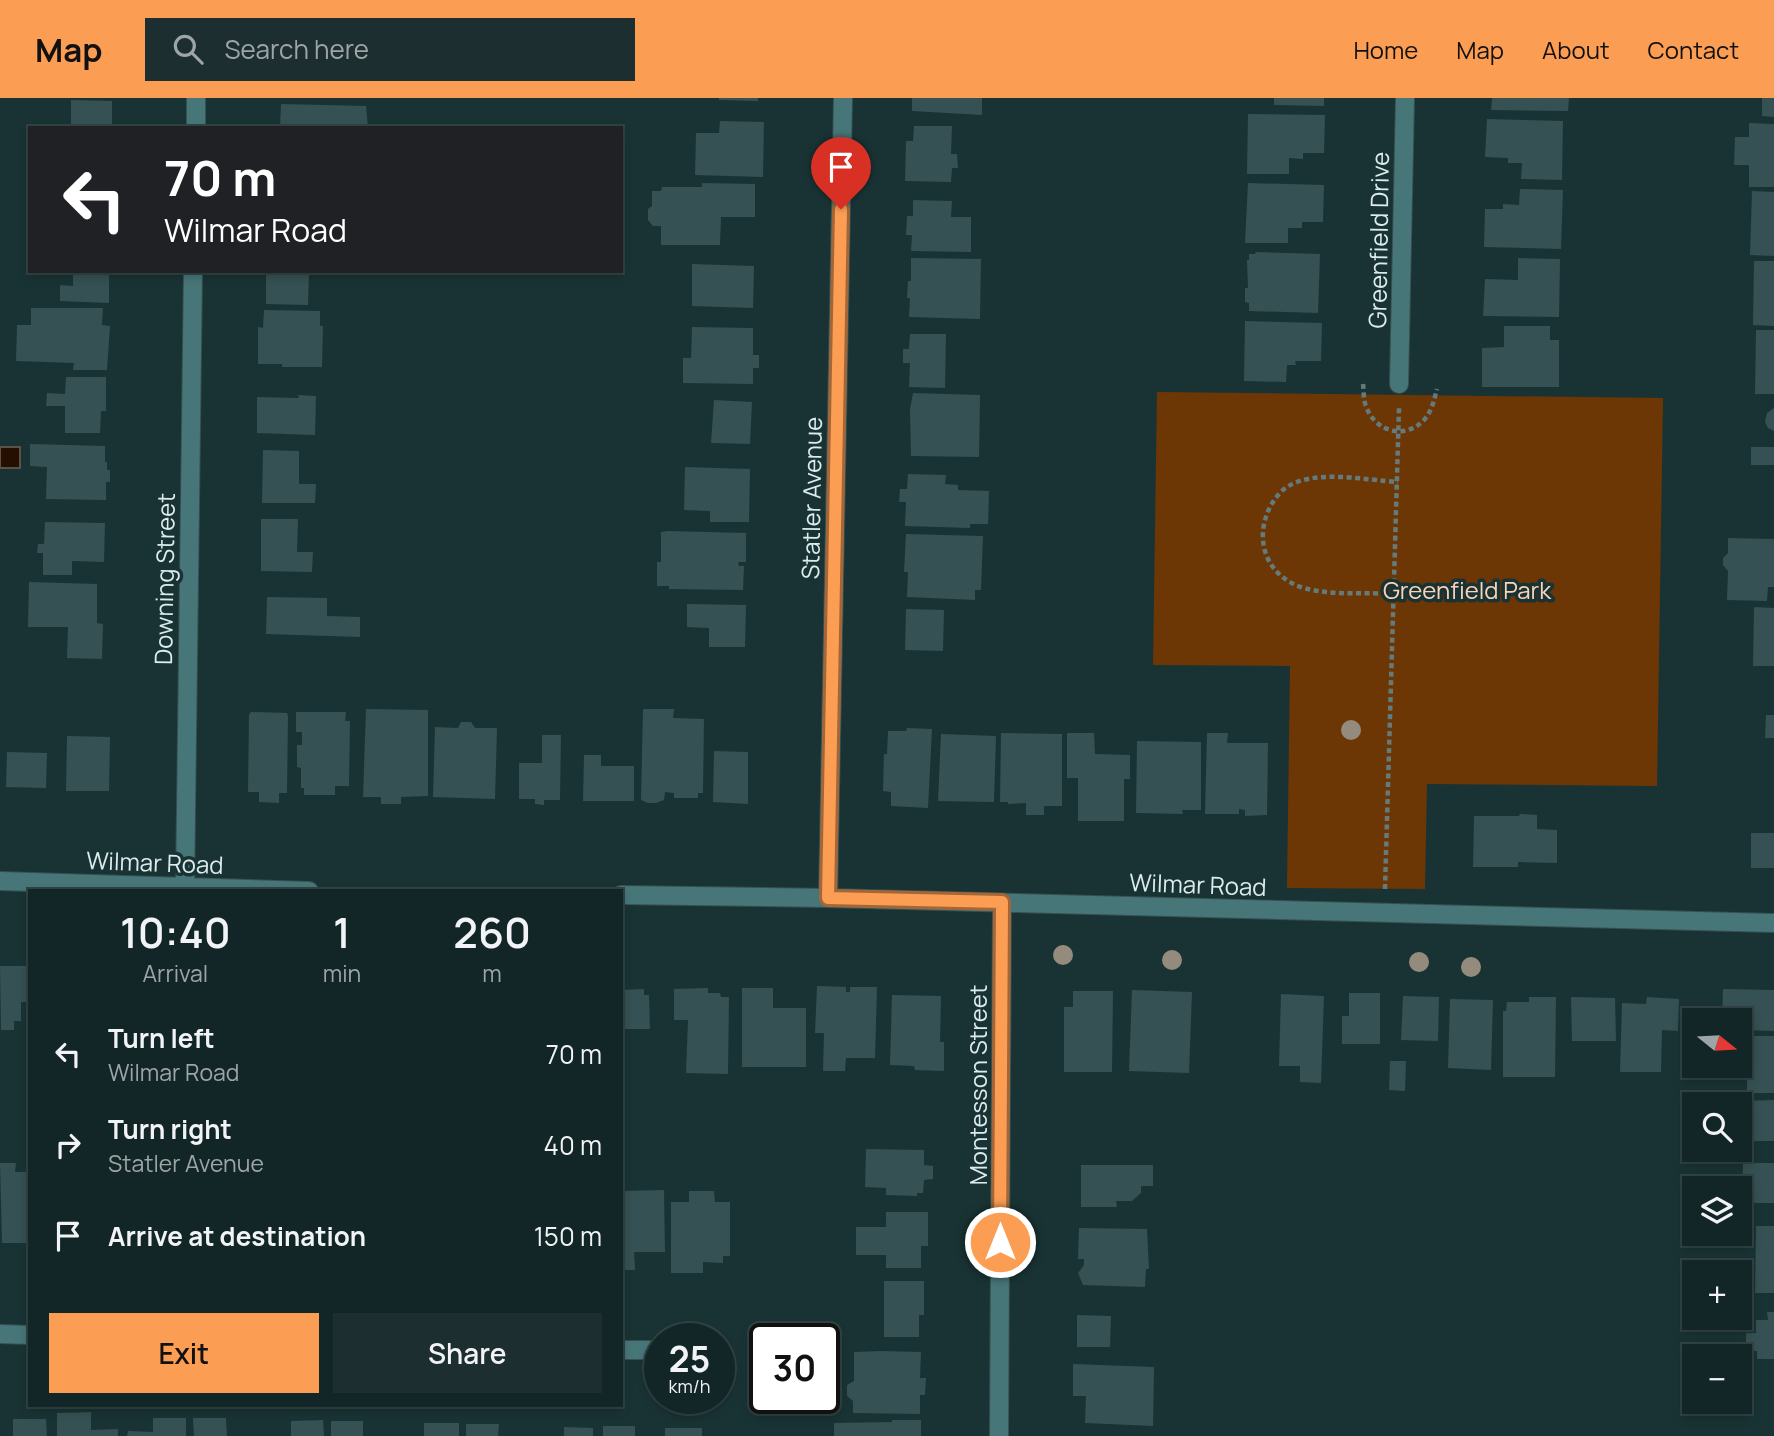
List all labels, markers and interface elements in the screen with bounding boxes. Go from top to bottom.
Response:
search box [145,18,635,81]
text: Map [35,27,103,72]
icon: search [169,30,207,68]
text: Search here [225,31,369,67]
text: Home [1353,33,1418,66]
text: Map [1456,33,1504,66]
text: About [1542,33,1610,66]
text: Contact [1648,33,1739,66]
pin [811,137,871,209]
text: 70 m [164,144,276,211]
icon: arrive [822,148,860,186]
street label: Greenfield Drive [1360,151,1396,329]
icon: left [49,154,140,245]
text: Wilmar Road [164,208,347,252]
street label: Statler Avenue [793,416,829,580]
street label: Downing Street [146,493,182,665]
park label: Greenfield Park [1383,573,1552,606]
street label: Wilmar Road [86,843,224,881]
street label: Wilmar Road [1129,865,1267,903]
text: 10:40 [120,903,231,961]
text: 1 [333,903,351,961]
text: 260 [453,903,531,961]
text: Arrival [143,957,208,989]
text: min [323,957,361,989]
text: m [482,957,502,989]
street label: Montesson Street [961,985,994,1185]
north arrow [1682,1008,1752,1078]
map controls [1682,1008,1752,1414]
text: Turn left [108,1020,215,1056]
icon: left [49,1035,87,1073]
text: 70 m [546,1036,602,1072]
text: Wilmar Road [108,1056,239,1088]
button: search [1682,1092,1752,1162]
text: Turn right [108,1111,232,1147]
icon: right [49,1126,87,1164]
text: 40 m [544,1127,602,1163]
text: Statler Avenue [108,1147,264,1179]
button: layers [1682,1176,1752,1246]
position arrow [963,1205,1037,1279]
icon: arrive [49,1217,87,1255]
text: Arrive at destination [108,1218,366,1254]
text: 150 m [534,1218,602,1254]
button: + [1682,1260,1752,1330]
button: Exit [49,1313,319,1393]
button: Share [333,1313,602,1393]
speed limit sign: 30 [749,1323,840,1414]
text: 25 [669,1335,710,1383]
button: − [1682,1344,1752,1414]
text: km/h [669,1374,710,1398]

